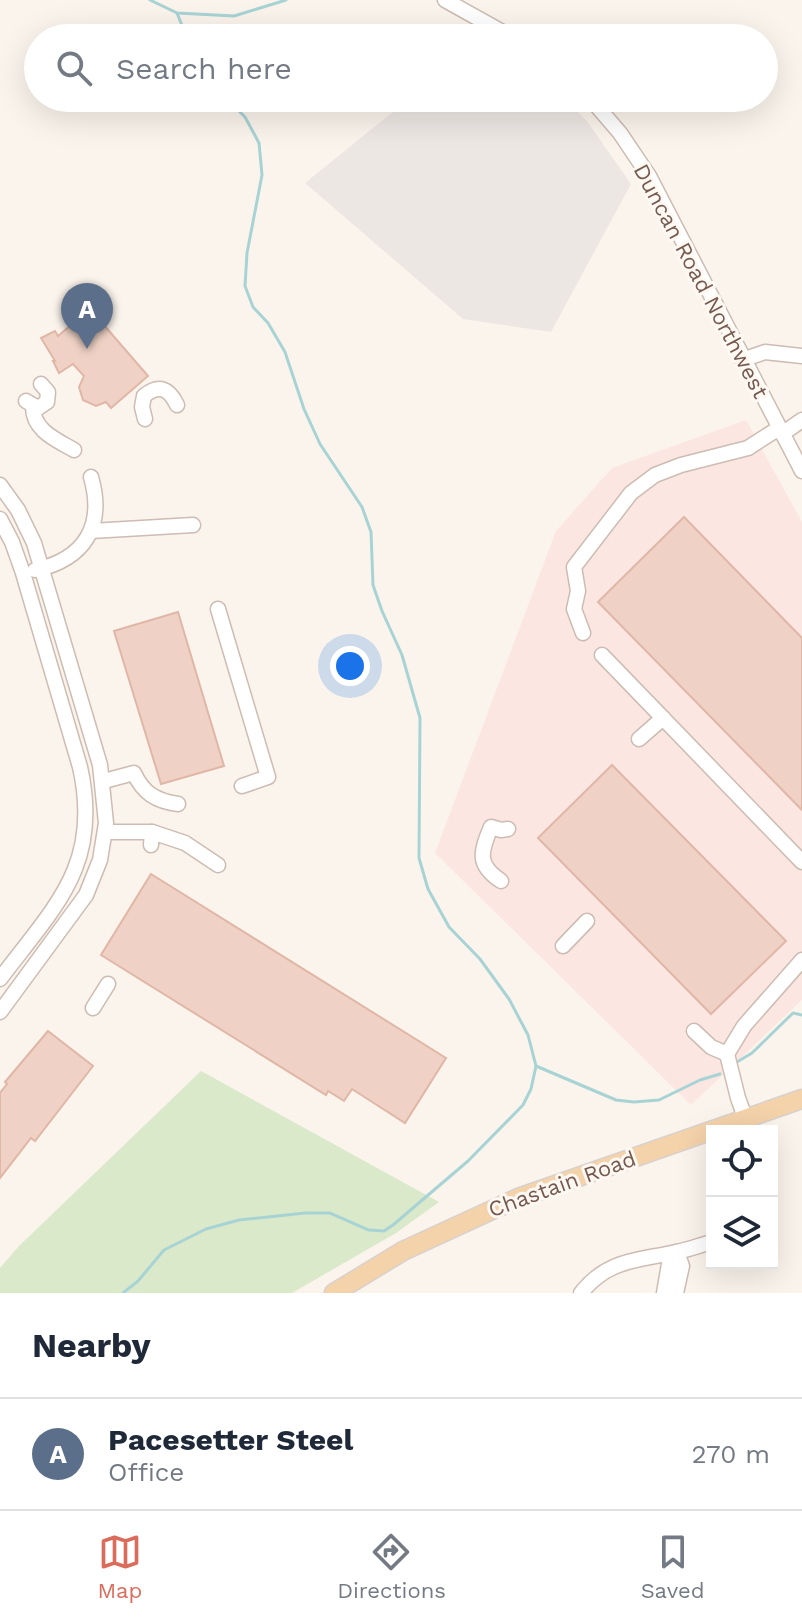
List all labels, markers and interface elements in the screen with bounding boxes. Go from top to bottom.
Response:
search box [24,24,778,112]
icon: search [52,46,96,90]
text: Search here [116,51,292,86]
street label: Duncan Road Northwest [628,160,774,402]
pin: A [61,283,113,349]
your location [330,646,370,686]
map controls [706,1125,778,1269]
button: locate [706,1125,778,1197]
street label: Chastain Road [485,1146,639,1222]
button: layers [706,1197,778,1269]
text: Nearby [32,1325,151,1365]
text: Pacesetter Steel [108,1422,353,1457]
text: A [49,1439,67,1469]
text: 270 m [691,1439,770,1469]
text: Office [108,1457,184,1487]
tab: Map [97,1530,142,1603]
tab: Directions [337,1530,446,1603]
tab: Saved [641,1530,705,1603]

